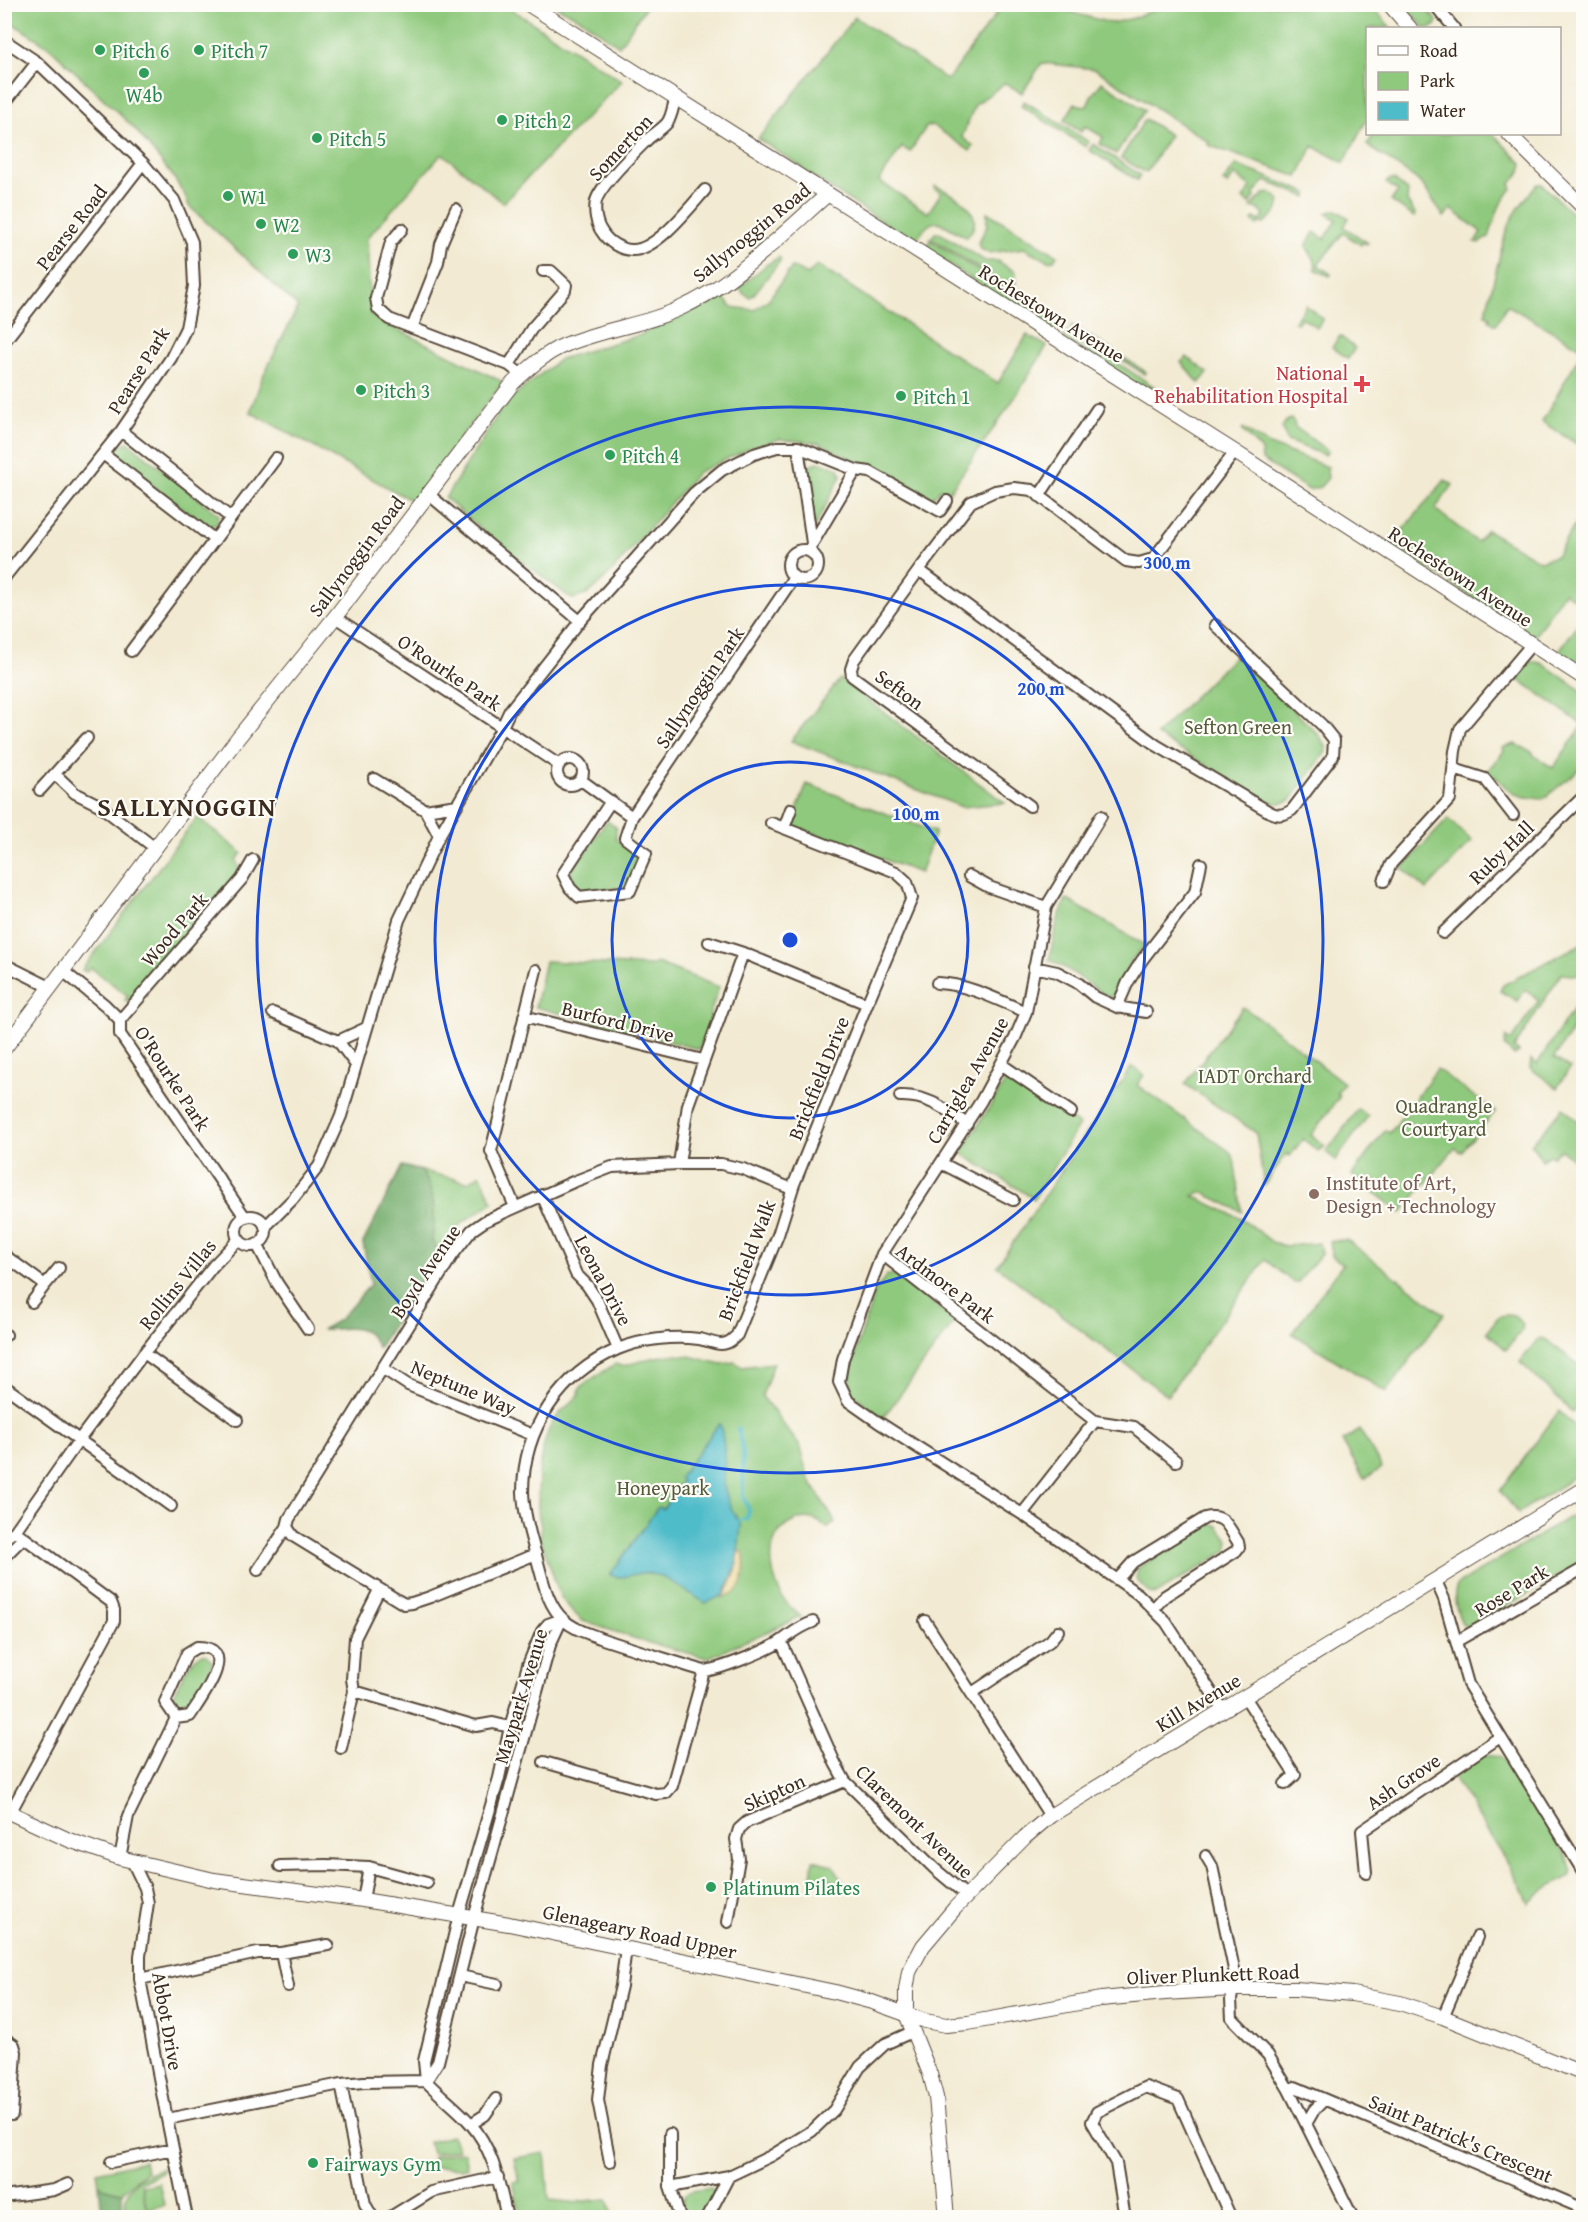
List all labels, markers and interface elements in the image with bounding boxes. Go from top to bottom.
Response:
legend [1366,27,1561,135]
place label: Pitch 6 [112,36,169,65]
place label: Pitch 7 [211,36,268,65]
text: Road [1420,37,1458,64]
marker: Pitch 6 [93,43,107,57]
marker: Pitch 7 [192,43,206,57]
marker: W4b [137,66,151,80]
text: Park [1420,67,1456,94]
place label: W4b [126,80,162,109]
text: Water [1420,97,1466,124]
place label: Pitch 2 [514,106,571,135]
street label: Somerton [581,107,659,187]
marker: Pitch 2 [495,113,509,127]
place label: Pitch 5 [329,124,386,153]
marker: Pitch 5 [310,131,324,145]
street label: Sallynoggin Road [686,175,817,289]
street label: Pearse Road [28,178,114,276]
place label: W1 [240,182,267,211]
marker: W1 [221,189,235,203]
place label: W2 [273,210,300,239]
marker: W2 [254,217,268,231]
place label: W3 [305,240,332,269]
marker: W3 [286,247,300,261]
street label: Rochestown Avenue [973,256,1131,370]
street label: Pearse Park [100,320,177,419]
place label: National Rehabilitation Hospital [1154,358,1348,410]
marker: National Rehabilitation Hospital [1353,375,1371,393]
place label: Pitch 3 [373,376,430,405]
place label: Pitch 1 [913,382,970,411]
marker: Pitch 3 [354,383,368,397]
marker: Pitch 1 [894,389,908,403]
place label: Pitch 4 [622,441,679,470]
marker: Pitch 4 [603,448,617,462]
street label: Sallynoggin Road [301,489,411,623]
street label: Rochestown Avenue [1383,518,1539,634]
text: 300 m [1143,549,1191,576]
street label: Sallynoggin Park [647,619,751,754]
street label: O'Rourke Park [392,626,509,718]
street label: Sefton [870,661,930,717]
text: 200 m [1017,675,1065,702]
park label: Sefton Green [1184,712,1292,741]
district label: SALLYNOGGIN [97,787,277,826]
text: 100 m [892,800,940,827]
street label: Ruby Hall [1462,813,1540,891]
street label: Wood Park [133,885,215,973]
centre of rings [780,930,800,950]
street label: Burford Drive [559,993,677,1049]
street label: Carriglea Avenue [919,1011,1015,1149]
street label: Brickfield Drive [780,1012,856,1144]
street label: O'Rourke Park [128,1020,218,1137]
park label: IADT Orchard [1198,1061,1312,1090]
park label: Quadrangle Courtyard [1396,1091,1492,1143]
place label: Institute of Art, Design + Technology [1326,1168,1496,1220]
marker: Institute of Art, Design + Technology [1307,1187,1321,1201]
street label: Brickfield Walk [710,1195,783,1325]
street label: Boyd Avenue [383,1218,467,1324]
street label: Leona Drive [568,1229,640,1331]
street label: Rollins Villas [131,1232,223,1336]
street label: Ardmore Park [890,1236,1002,1331]
street label: Neptune Way [407,1352,521,1422]
park label: Honeypark [617,1473,710,1502]
street label: Rose Park [1468,1556,1554,1624]
street label: Maypark Avenue [486,1625,554,1767]
street label: Kill Avenue [1150,1665,1246,1739]
street label: Ash Grove [1360,1745,1446,1817]
street label: Claremont Avenue [850,1757,980,1885]
street label: Skipton [738,1766,810,1818]
place label: Platinum Pilates [723,1873,860,1902]
marker: Platinum Pilates [704,1880,718,1894]
street label: Glenageary Road Upper [540,1896,740,1966]
street label: Oliver Plunkett Road [1126,1956,1300,1992]
street label: Abbot Drive [145,1970,191,2072]
street label: Saint Patrick's Crescent [1364,2086,1558,2190]
place label: Fairways Gym [325,2149,442,2178]
marker: Fairways Gym [306,2156,320,2170]

